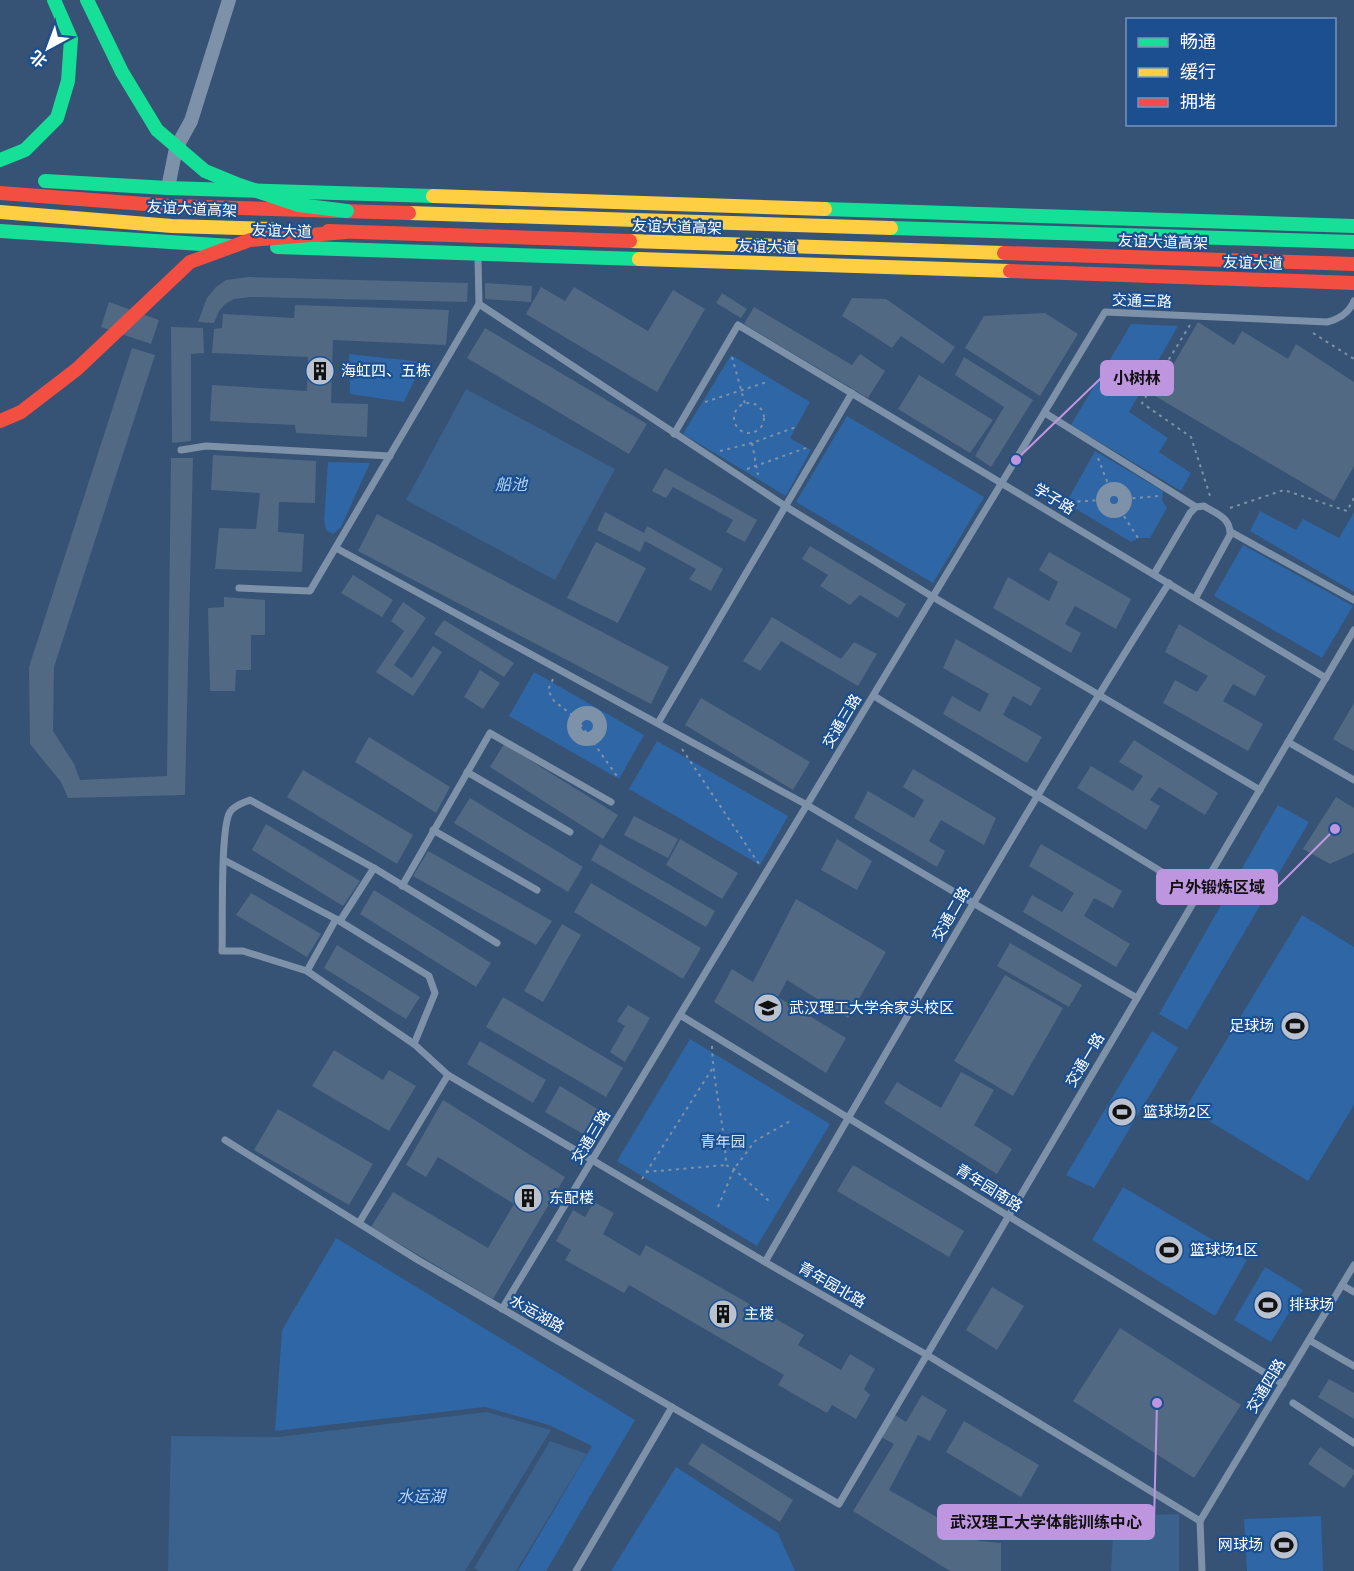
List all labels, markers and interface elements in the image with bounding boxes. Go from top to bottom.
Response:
north arrow [18,18,78,78]
legend [1126,18,1336,126]
text: 畅通 [1180,31,1216,53]
text: 北 [26,46,51,71]
text: 缓行 [1180,61,1216,83]
text: 拥堵 [1180,91,1216,113]
street label: 友谊大道高架 [147,198,237,220]
street label: 友谊大道高架 [632,216,722,238]
street label: 友谊大道 [252,221,312,241]
street label: 友谊大道高架 [1118,231,1208,253]
street label: 友谊大道 [737,237,797,257]
street label: 友谊大道 [1223,253,1283,273]
street label: 交通三路 [1112,291,1172,311]
building icon: 海虹四、五栋 [304,355,336,387]
callout: 小树林 [1101,361,1173,395]
place label: 海虹四、五栋 [341,362,431,380]
text: 小树林 [1113,369,1161,389]
water label: 船池 [495,475,529,495]
street label: 学子路 [1030,480,1078,518]
street label: 交通三路 [819,691,865,751]
callout: 户外锻炼区域 [1157,870,1277,904]
text: 户外锻炼区域 [1169,878,1265,898]
street label: 交通二路 [928,884,974,944]
school or university icon: 武汉理工大学余家头校区 [752,992,784,1024]
place label: 武汉理工大学余家头校区 [789,999,954,1017]
sports icon: 足球场 [1279,1010,1311,1042]
place label: 足球场 [1229,1017,1274,1035]
street label: 交通一路 [1062,1030,1108,1090]
sports icon: 篮球场2区 [1106,1096,1138,1128]
place label: 篮球场2区 [1143,1103,1211,1121]
street label: 交通三路 [568,1107,614,1167]
park label: 青年园 [700,1133,746,1151]
street label: 青年园南路 [952,1160,1026,1216]
building icon: 东配楼 [512,1182,544,1214]
place label: 东配楼 [549,1189,594,1207]
sports icon: 篮球场1区 [1153,1234,1185,1266]
place label: 篮球场1区 [1190,1241,1258,1259]
street label: 青年园北路 [795,1258,869,1312]
sports icon: 排球场 [1252,1289,1284,1321]
street label: 水运湖路 [507,1291,567,1337]
place label: 排球场 [1289,1296,1334,1314]
building icon: 主楼 [707,1298,739,1330]
place label: 主楼 [744,1305,774,1323]
street label: 交通四路 [1243,1356,1289,1416]
water label: 水运湖 [397,1487,448,1507]
callout: 武汉理工大学体能训练中心 [938,1505,1154,1539]
text: 武汉理工大学体能训练中心 [950,1513,1142,1533]
sports icon: 网球场 [1268,1529,1300,1561]
place label: 网球场 [1218,1536,1263,1554]

